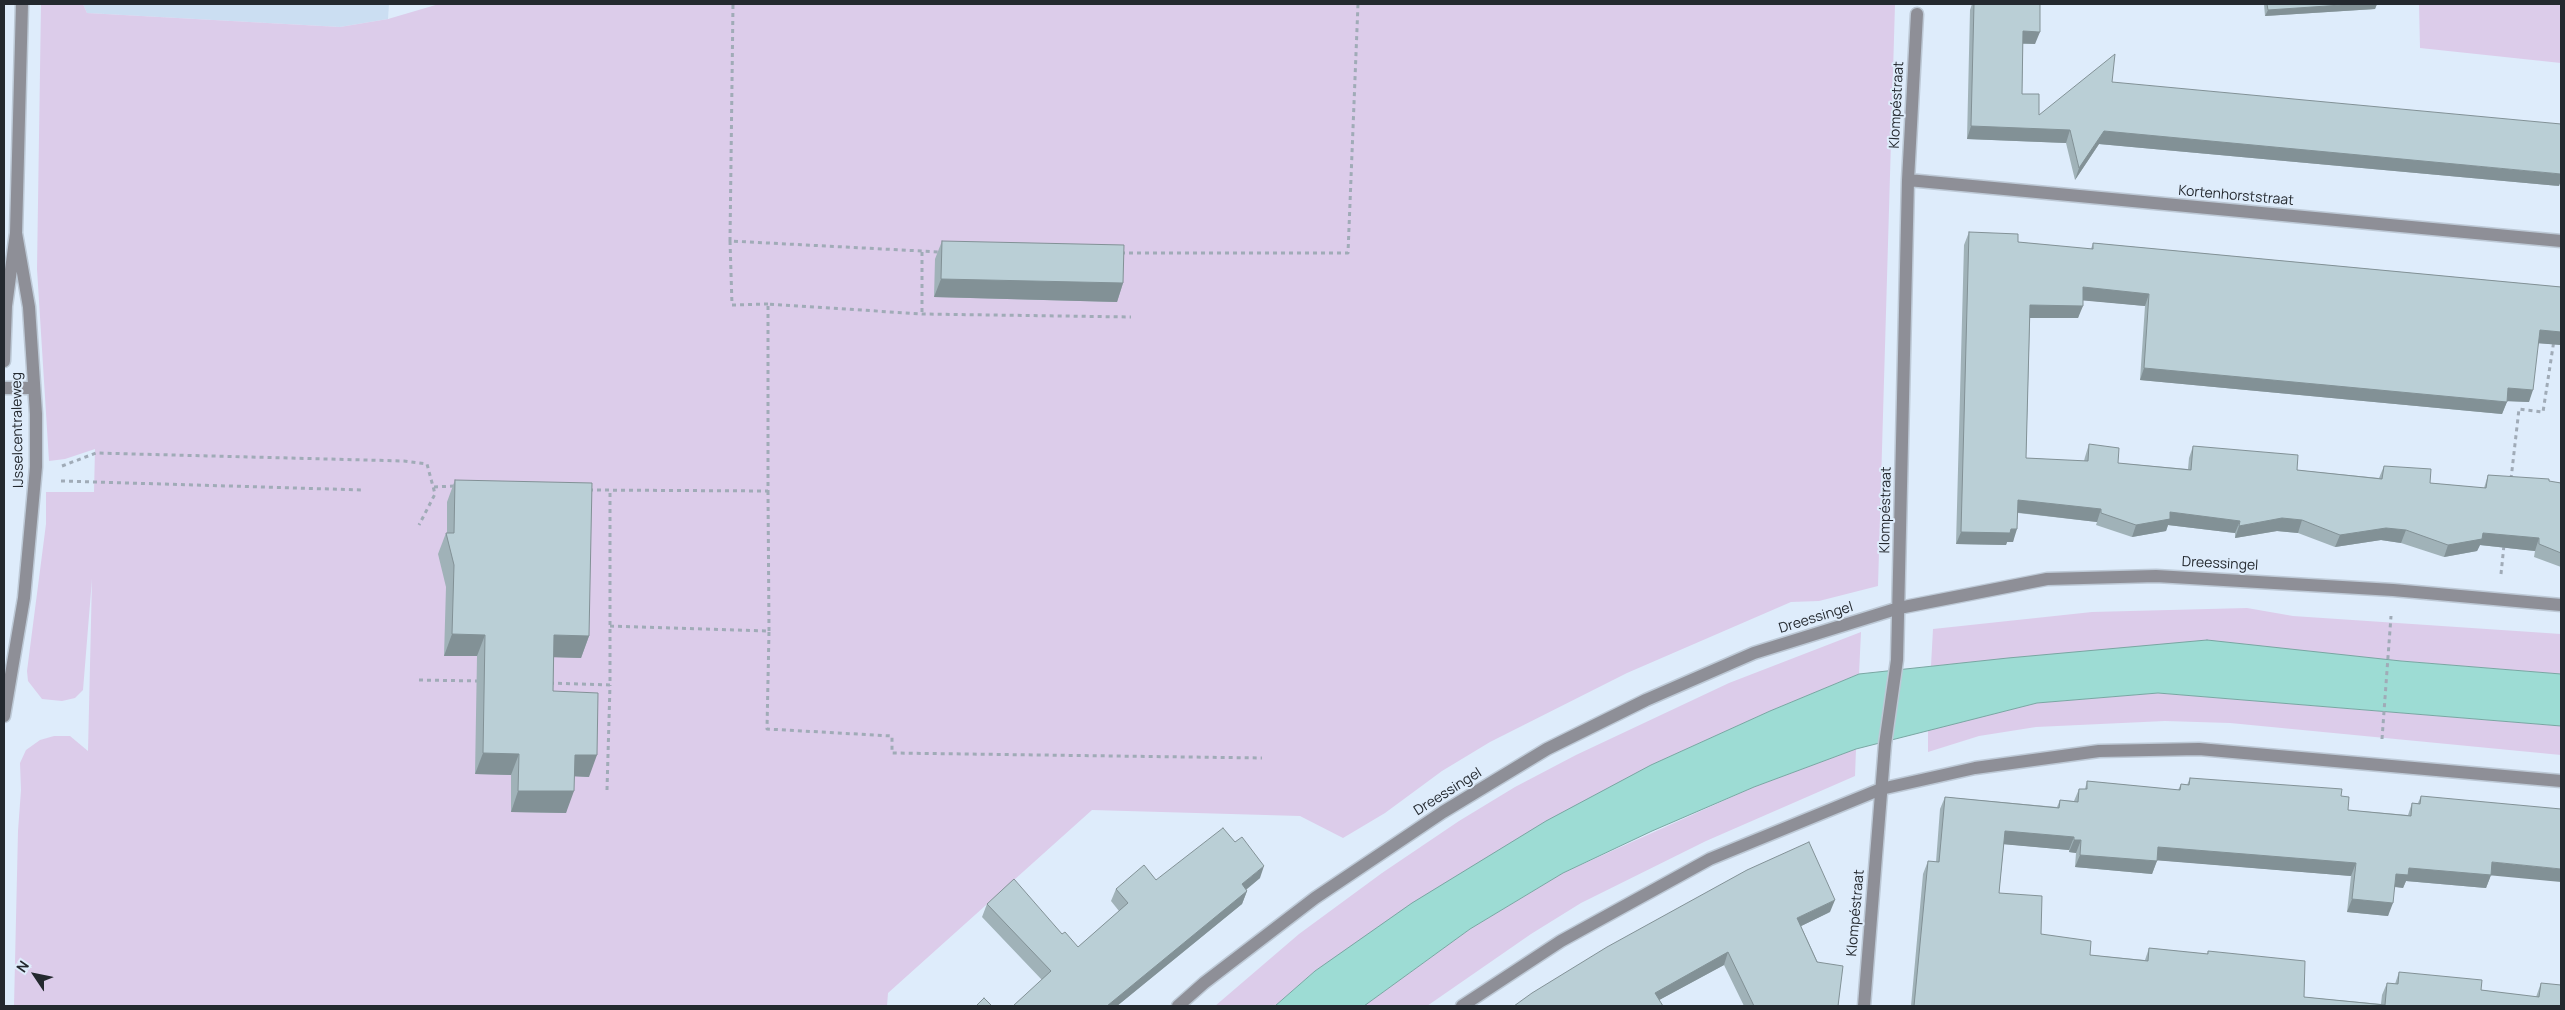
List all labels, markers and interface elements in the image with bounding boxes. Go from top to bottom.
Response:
street label: Klompéstraat [1886,61,1908,149]
street label: Kortenhorststraat [2178,183,2294,209]
street label: IJsselcentraleweg [9,372,27,488]
street label: Klompéstraat [1877,466,1895,554]
street label: Dreessingel [2181,554,2259,574]
street label: Dreessingel [1777,599,1855,637]
street label: Dreessingel [1411,765,1485,819]
street label: Klompéstraat [1844,869,1868,957]
north arrow [10,950,60,1000]
text: N [11,957,33,976]

